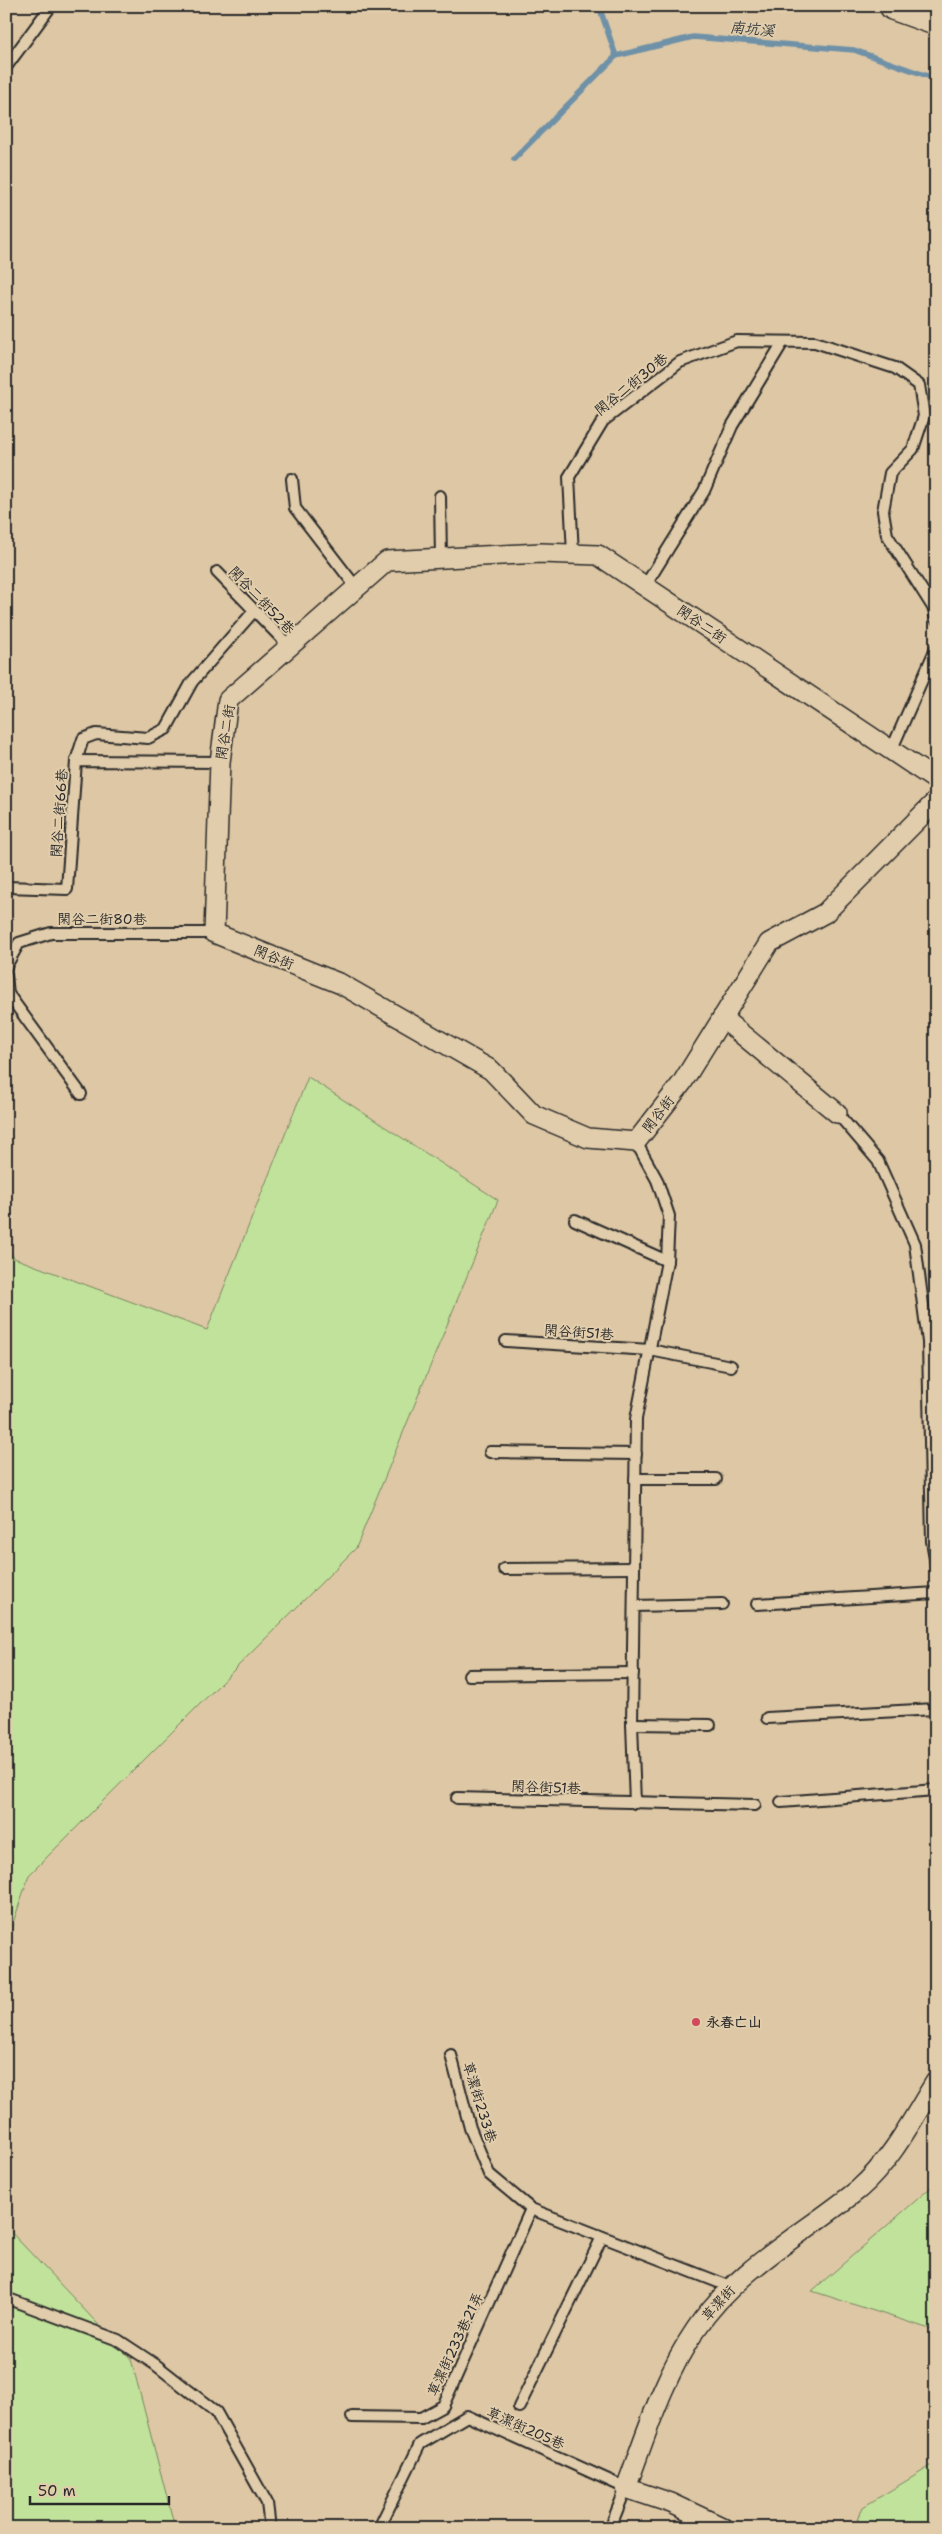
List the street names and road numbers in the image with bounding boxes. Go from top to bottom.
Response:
street label: 閑谷二街30巷 [591,348,672,419]
street label: 閑谷二街52巷 [225,562,300,638]
street label: 閑谷二街 [674,601,730,647]
street label: 閑谷二街 [212,703,238,761]
street label: 閑谷二街66巷 [47,767,71,858]
street label: 閑谷二街80巷 [57,910,148,928]
street label: 閑谷街 [251,941,297,973]
street label: 閑谷街 [638,1092,678,1136]
street label: 閑谷街51巷 [544,1321,615,1343]
street label: 閑谷街51巷 [511,1777,582,1797]
street label: 草潔街233巷 [459,2059,501,2146]
street label: 草潔街 [697,2281,739,2325]
street label: 草潔街233巷21弄 [423,2289,487,2399]
street label: 草潔街205巷 [484,2403,569,2454]

